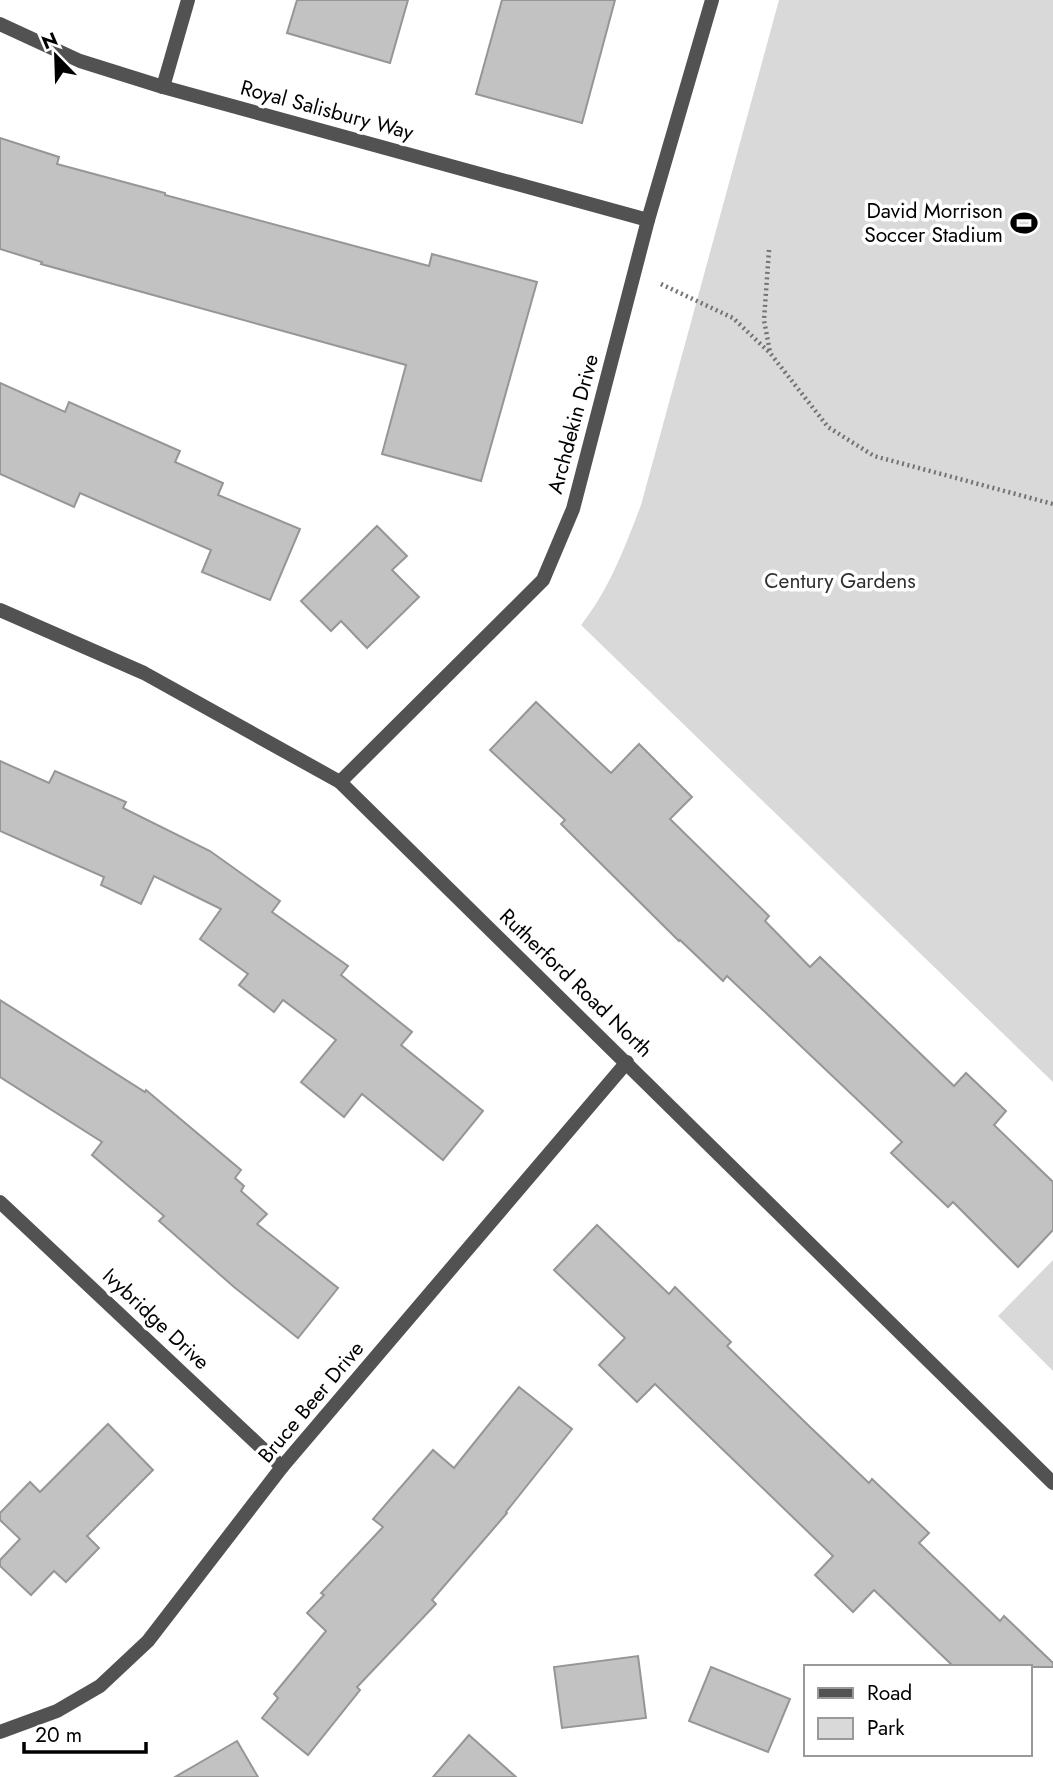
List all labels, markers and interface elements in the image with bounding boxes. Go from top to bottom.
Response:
north arrow [21,21,91,91]
text: N [37,25,62,56]
street label: Royal Salisbury Way [237,72,418,148]
place label: David Morrison Soccer Stadium [864,196,1003,250]
sports icon: David Morrison Soccer Stadium [1009,208,1039,238]
street label: Archdekin Drive [540,351,606,497]
park label: Century Gardens [764,566,916,596]
street label: Rutherford Road North [493,902,659,1064]
street label: Ivybridge Drive [96,1261,216,1377]
street label: Bruce Beer Drive [251,1335,371,1469]
legend [804,1665,1032,1756]
text: Road [867,1678,912,1708]
scale bar [24,1710,147,1754]
text: Park [867,1713,905,1743]
text: 20 m [35,1720,82,1750]

